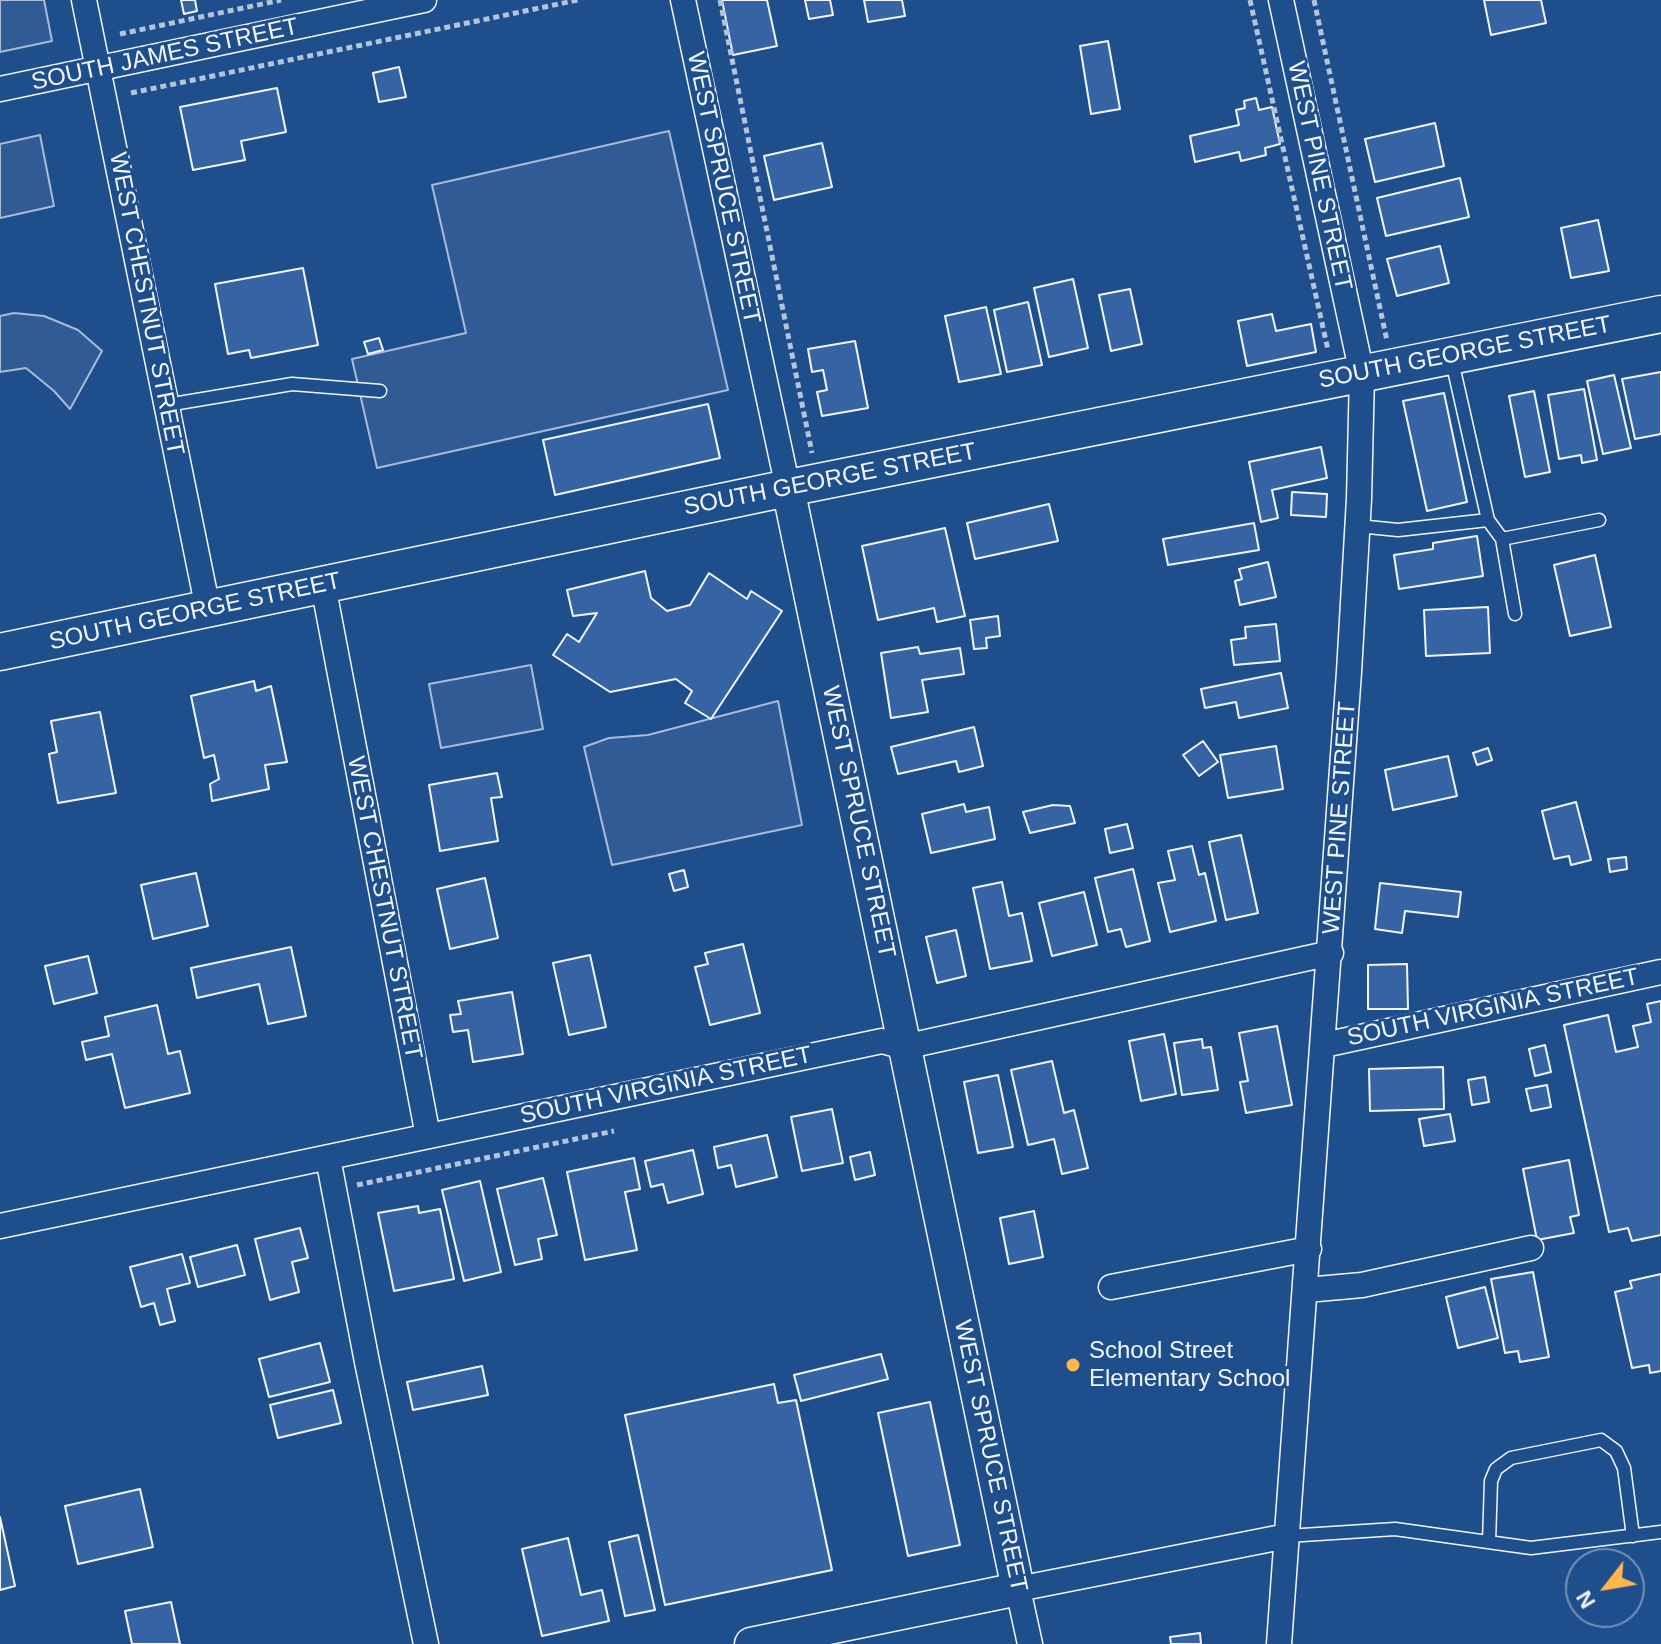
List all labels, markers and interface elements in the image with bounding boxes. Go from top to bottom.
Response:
street label: SOUTH JAMES STREET [29,13,301,97]
street label: WEST SPRUCE STREET [680,49,766,327]
street label: WEST PINE STREET [1281,59,1357,293]
street label: WEST CHESTNUT STREET [102,150,190,458]
street label: SOUTH GEORGE STREET [1316,310,1614,396]
street label: SOUTH GEORGE STREET [681,437,979,523]
street label: SOUTH GEORGE STREET [47,567,343,657]
street label: WEST SPRUCE STREET [815,683,901,961]
street label: WEST PINE STREET [1317,701,1363,935]
street label: WEST CHESTNUT STREET [340,754,428,1062]
street label: SOUTH VIRGINIA STREET [1345,963,1641,1053]
street label: SOUTH VIRGINIA STREET [518,1041,814,1131]
street label: WEST SPRUCE STREET [947,1317,1033,1595]
place label: School Street Elementary School [1089,1337,1290,1393]
marker: School Street Elementary School [1064,1356,1082,1374]
north arrow [1565,1548,1645,1628]
text: N [1571,1586,1601,1613]

